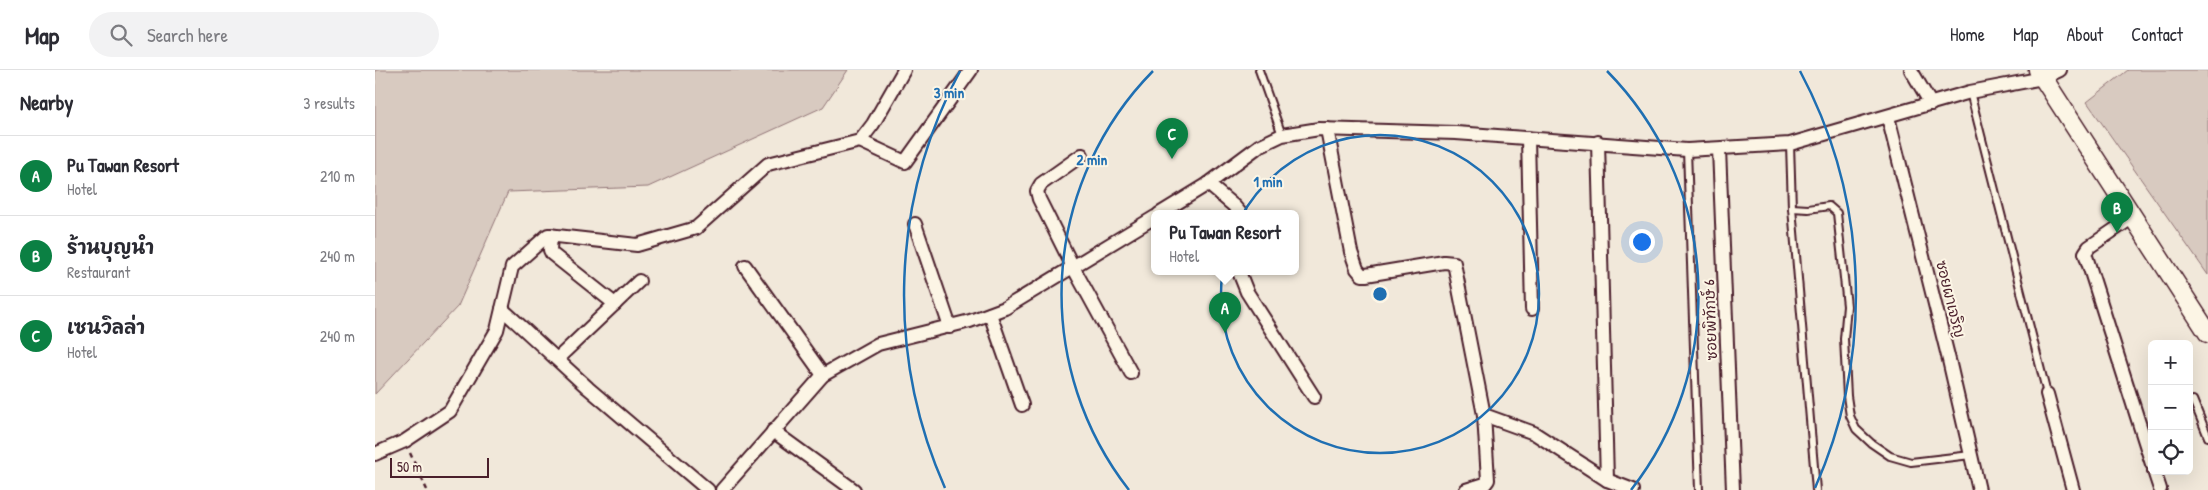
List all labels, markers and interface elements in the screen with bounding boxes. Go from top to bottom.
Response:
search box [89,12,439,57]
text: Map [25,19,59,51]
icon: search [107,21,135,49]
text: Search here [147,22,228,48]
text: Home [1950,22,1985,47]
text: Map [2013,22,2038,47]
text: About [2066,22,2103,47]
text: Contact [2131,22,2183,47]
text: 3 min [934,82,964,103]
text: Nearby [20,88,73,117]
text: 3 results [303,92,355,114]
pin: C [1156,118,1188,159]
text: 2 min [1077,149,1108,170]
text: Pu Tawan Resort [67,152,179,178]
text: A [32,165,40,187]
text: 210 m [320,165,355,187]
text: 1 min [1253,171,1283,192]
text: Hotel [67,178,97,200]
pin: B [2101,192,2133,233]
popup [1151,210,1299,275]
text: Pu Tawan Resort [1169,219,1281,245]
your location [1629,229,1655,255]
text: ร้านบุญนำ [67,234,154,260]
text: B [32,245,40,267]
text: 240 m [320,245,355,267]
text: Hotel [1169,245,1199,267]
street label: ซอยผาเจริญ [1931,258,1971,340]
text: Restaurant [67,261,130,283]
street label: ซอยพิทักษ์ 6 [1698,279,1722,361]
centre of rings [1371,285,1389,303]
pin: A [1209,292,1241,333]
text: เซนวิลล่า [67,314,145,340]
text: C [32,325,40,347]
text: 240 m [320,325,355,347]
map controls [2148,340,2193,475]
button: + [2148,340,2193,385]
text: Hotel [67,341,97,363]
button: − [2148,385,2193,430]
button: locate [2148,430,2193,475]
scale bar [390,455,489,478]
text: 50 m [397,457,422,476]

